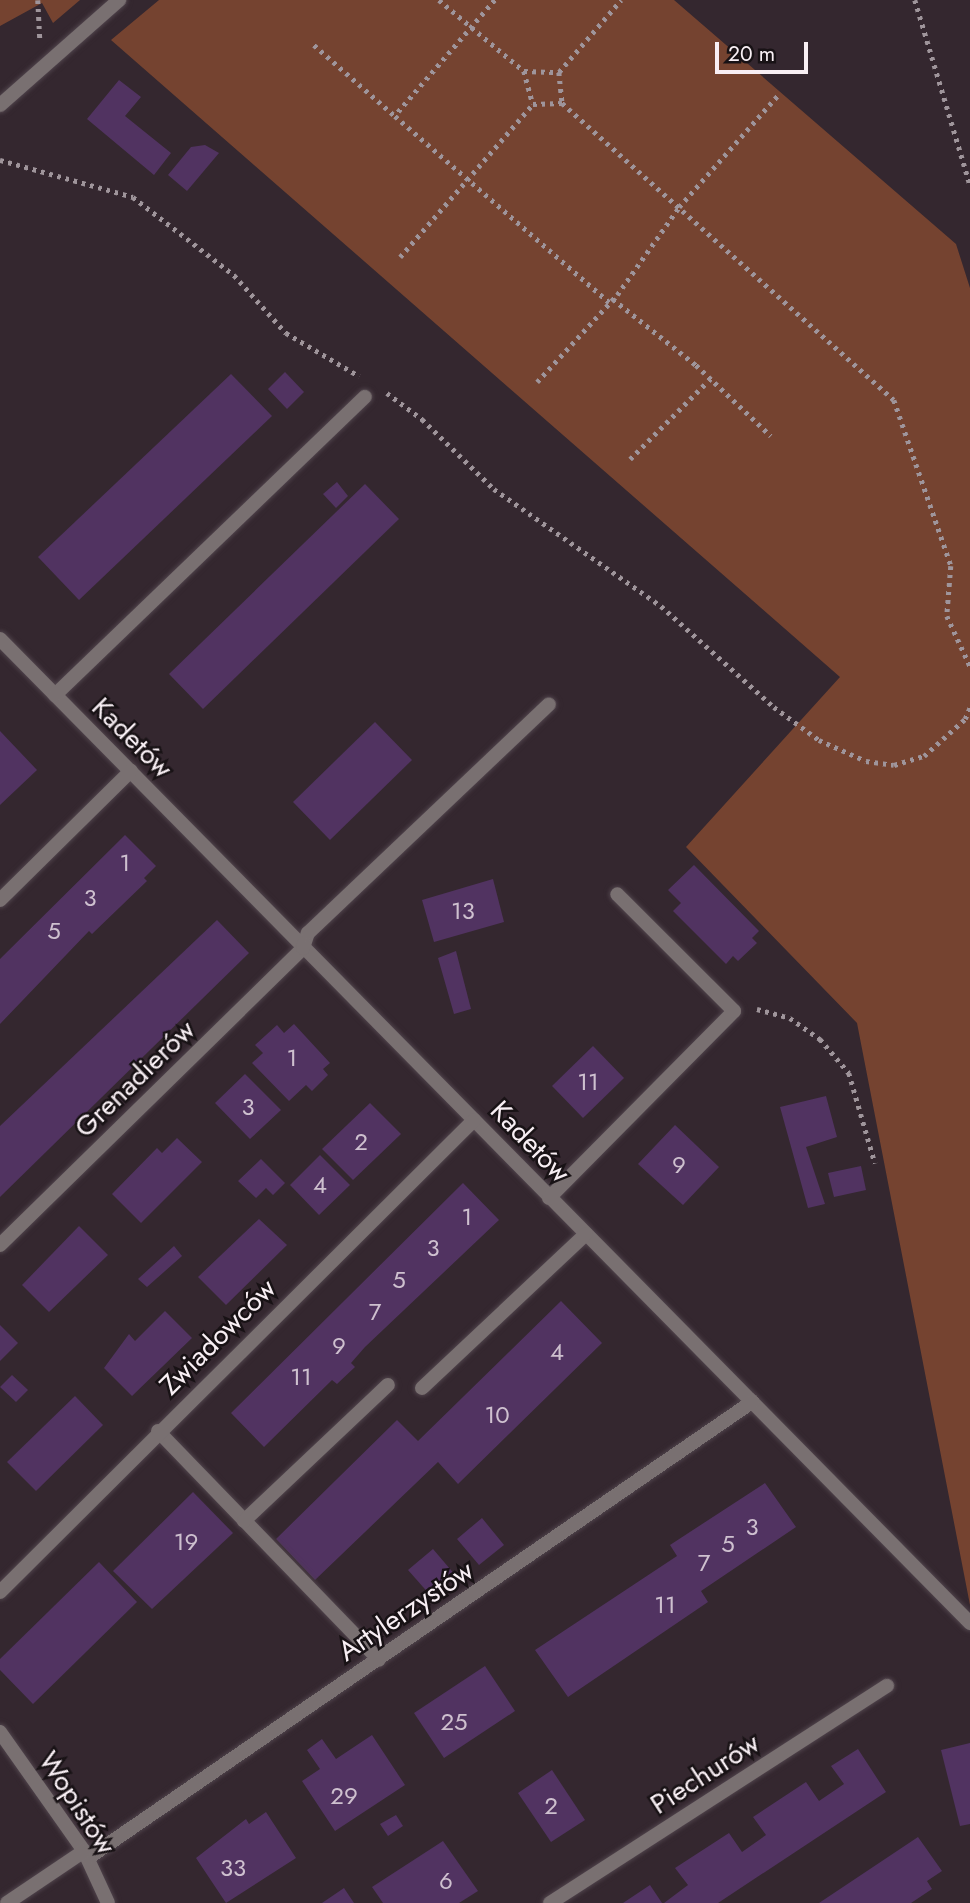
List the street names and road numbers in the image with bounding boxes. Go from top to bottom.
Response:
street label: Kadetów [85,691,179,785]
street label: Grenadierów [68,1013,202,1145]
street label: Kadetów [483,1094,577,1190]
street label: Zwiadowców [153,1272,283,1402]
street label: Artylerzystów [332,1553,480,1669]
street label: Piechurów [644,1726,766,1822]
street label: Wopistów [31,1745,123,1861]

